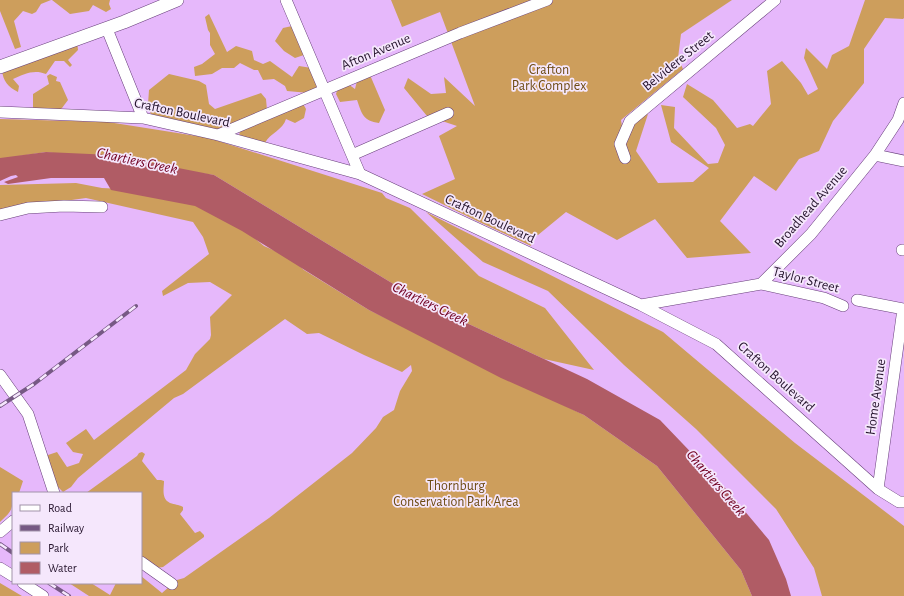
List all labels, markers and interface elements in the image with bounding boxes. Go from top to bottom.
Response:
street label: Belvidere Street [640,28,716,94]
street label: Afton Avenue [339,31,413,73]
park label: Crafton Park Complex [512,63,586,93]
street label: Crafton Boulevard [133,96,231,130]
water label: Chartiers Creek [95,145,179,177]
street label: Broadhead Avenue [772,164,850,250]
street label: Crafton Boulevard [443,192,537,246]
street label: Taylor Street [771,264,841,296]
water label: Chartiers Creek [390,279,470,329]
street label: Crafton Boulevard [735,339,817,415]
street label: Home Avenue [864,358,888,436]
water label: Chartiers Creek [683,447,749,519]
park label: Thornburg Conservation Park Area [393,479,519,509]
legend [12,492,142,584]
text: Road [48,502,72,514]
text: Railway [48,522,84,535]
text: Park [48,542,69,554]
text: Water [48,562,77,574]

